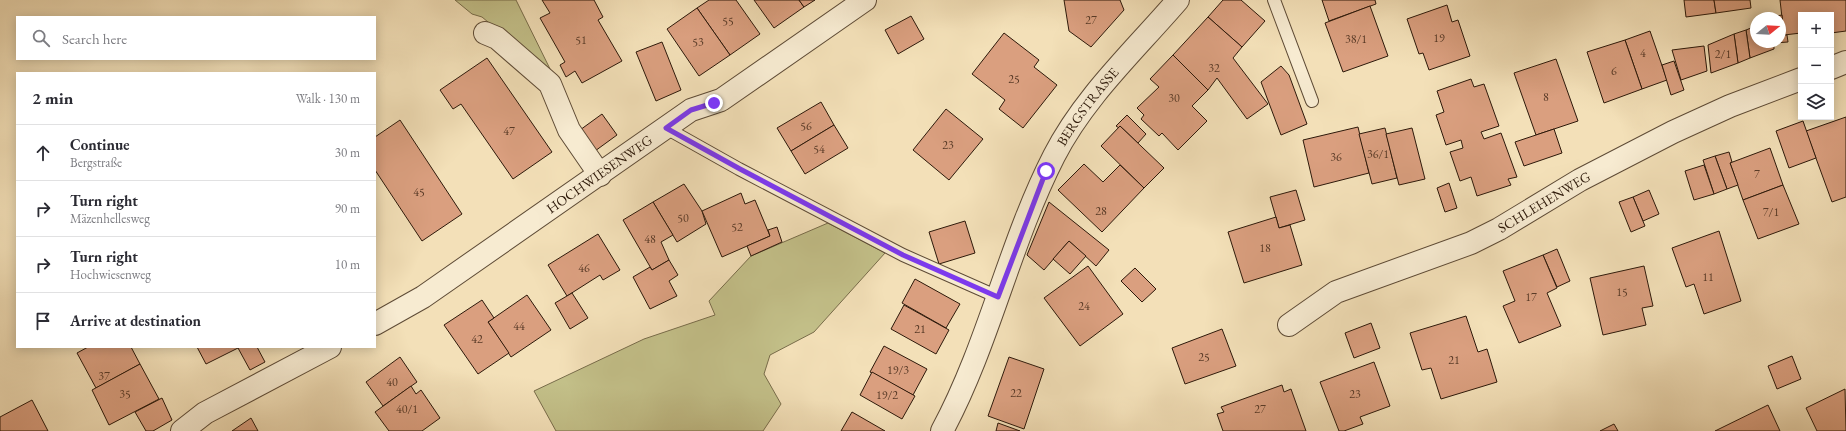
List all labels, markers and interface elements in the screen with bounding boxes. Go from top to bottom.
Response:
house number: 27 [1085,12,1097,28]
north arrow [1750,12,1786,48]
map controls [1798,12,1834,120]
button: + [1798,12,1834,48]
house number: 55 [722,13,734,29]
search box [16,16,376,60]
icon: search [30,27,52,49]
text: Search here [62,29,127,48]
house number: 19 [1433,30,1445,46]
house number: 38/1 [1345,31,1367,47]
house number: 51 [575,32,587,48]
house number: 53 [692,34,704,50]
house number: 4 [1640,45,1646,61]
house number: 2/1 [1715,46,1731,62]
button: − [1798,48,1834,84]
house number: 32 [1208,60,1220,76]
street label: BERGSTRASSE [1052,63,1122,149]
house number: 6 [1611,63,1617,79]
house number: 25 [1008,71,1020,87]
button: layers [1798,84,1834,120]
text: 2 min [32,87,73,109]
house number: 8 [1543,89,1549,105]
text: Walk · 130 m [296,90,360,107]
house number: 30 [1168,90,1180,106]
route end [705,94,723,112]
house number: 56 [800,118,812,134]
house number: 47 [503,123,515,139]
street label: HOCHWIESENWEG [543,131,656,217]
text: Continue [70,135,130,154]
house number: 23 [942,137,954,153]
house number: 54 [813,141,825,157]
icon: ahead [32,142,54,164]
text: 30 m [335,144,360,161]
house number: 36/1 [1367,146,1389,162]
house number: 36 [1330,149,1342,165]
text: Bergstraße [70,154,122,171]
route start [1037,162,1055,180]
house number: 7 [1754,166,1760,182]
street label: SCHLEHENWEG [1494,167,1594,237]
house number: 45 [413,184,425,200]
text: Turn right [70,191,138,210]
icon: right [32,198,54,220]
text: 90 m [335,200,360,217]
house number: 28 [1095,203,1107,219]
house number: 7/1 [1763,204,1779,220]
text: Mäzenhellesweg [70,210,150,227]
house number: 50 [677,210,689,226]
house number: 52 [731,219,743,235]
house number: 48 [644,231,656,247]
house number: 18 [1259,240,1271,256]
text: Turn right [70,247,138,266]
icon: right [32,254,54,276]
text: 10 m [335,256,360,273]
house number: 46 [578,260,590,276]
text: Hochwiesenweg [70,266,151,283]
house number: 11 [1702,269,1714,285]
house number: 15 [1616,284,1628,300]
house number: 17 [1525,289,1537,305]
house number: 24 [1078,298,1090,314]
icon: arrive [32,310,54,332]
text: Arrive at destination [70,311,201,330]
house number: 44 [513,318,525,334]
house number: 21 [914,321,926,337]
house number: 42 [471,331,483,347]
house number: 25 [1198,349,1210,365]
house number: 21 [1448,352,1460,368]
house number: 19/3 [887,362,909,378]
house number: 37 [98,368,110,384]
house number: 40 [386,374,398,390]
house number: 22 [1010,385,1022,401]
house number: 35 [119,386,131,402]
house number: 23 [1349,386,1361,402]
house number: 19/2 [876,387,898,403]
house number: 40/1 [396,401,418,417]
house number: 27 [1254,401,1266,417]

